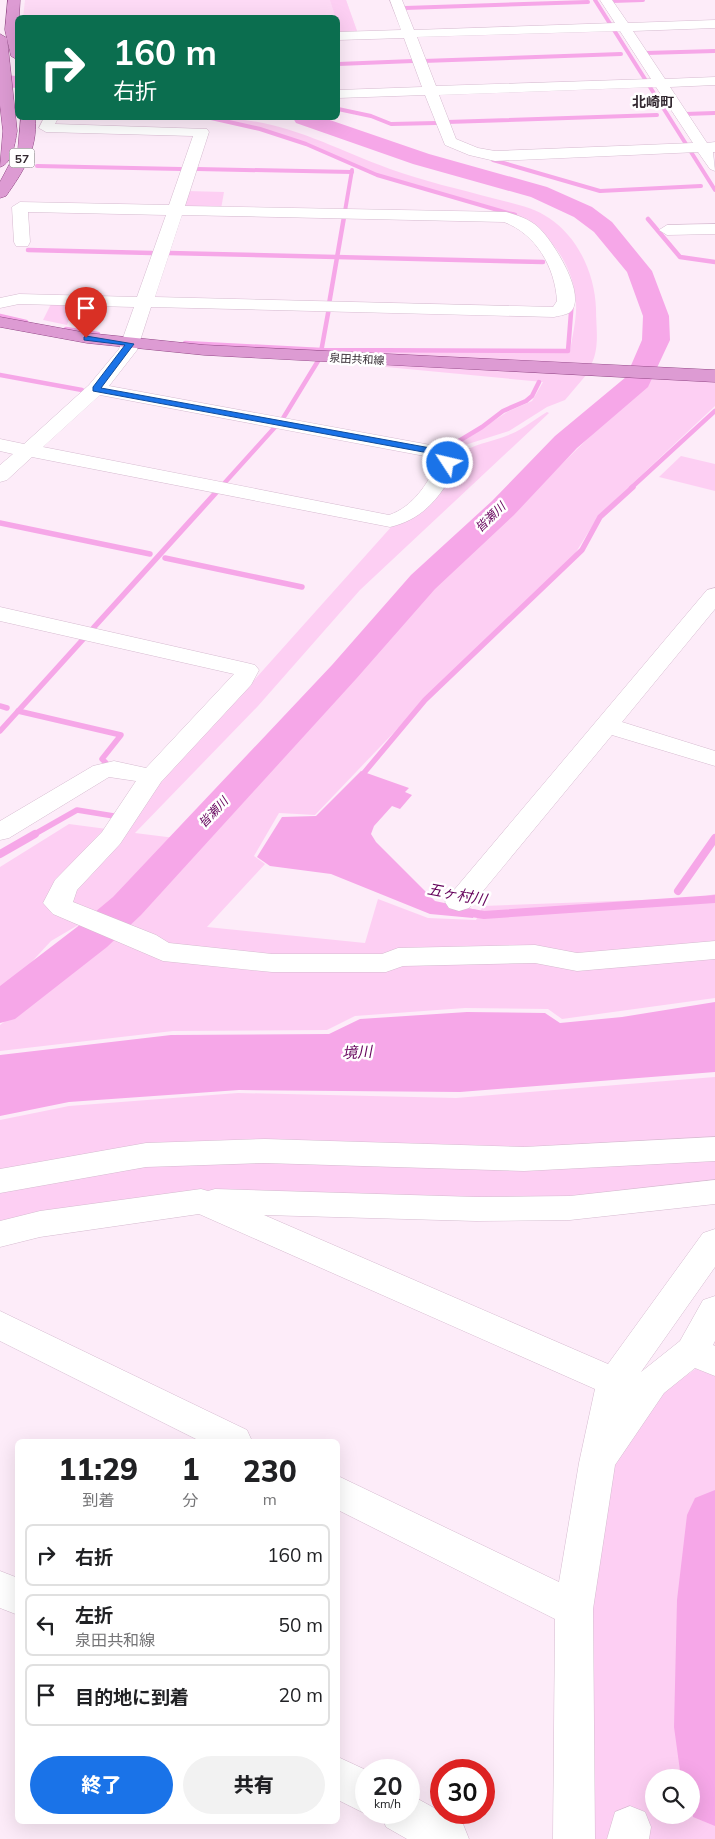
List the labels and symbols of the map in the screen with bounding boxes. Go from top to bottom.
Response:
district label: 北崎町 [632,93,674,111]
road number: 57 [10,148,34,168]
pin [65,287,107,338]
street label: 泉田共和線 [329,351,385,367]
position arrow [421,436,473,488]
water label: 皆瀬川 [472,498,510,535]
water label: 皆瀬川 [195,792,232,830]
water label: 五ヶ村川 [426,879,490,909]
water label: 境川 [342,1042,374,1062]
speed limit sign: 30 [430,1759,495,1824]

